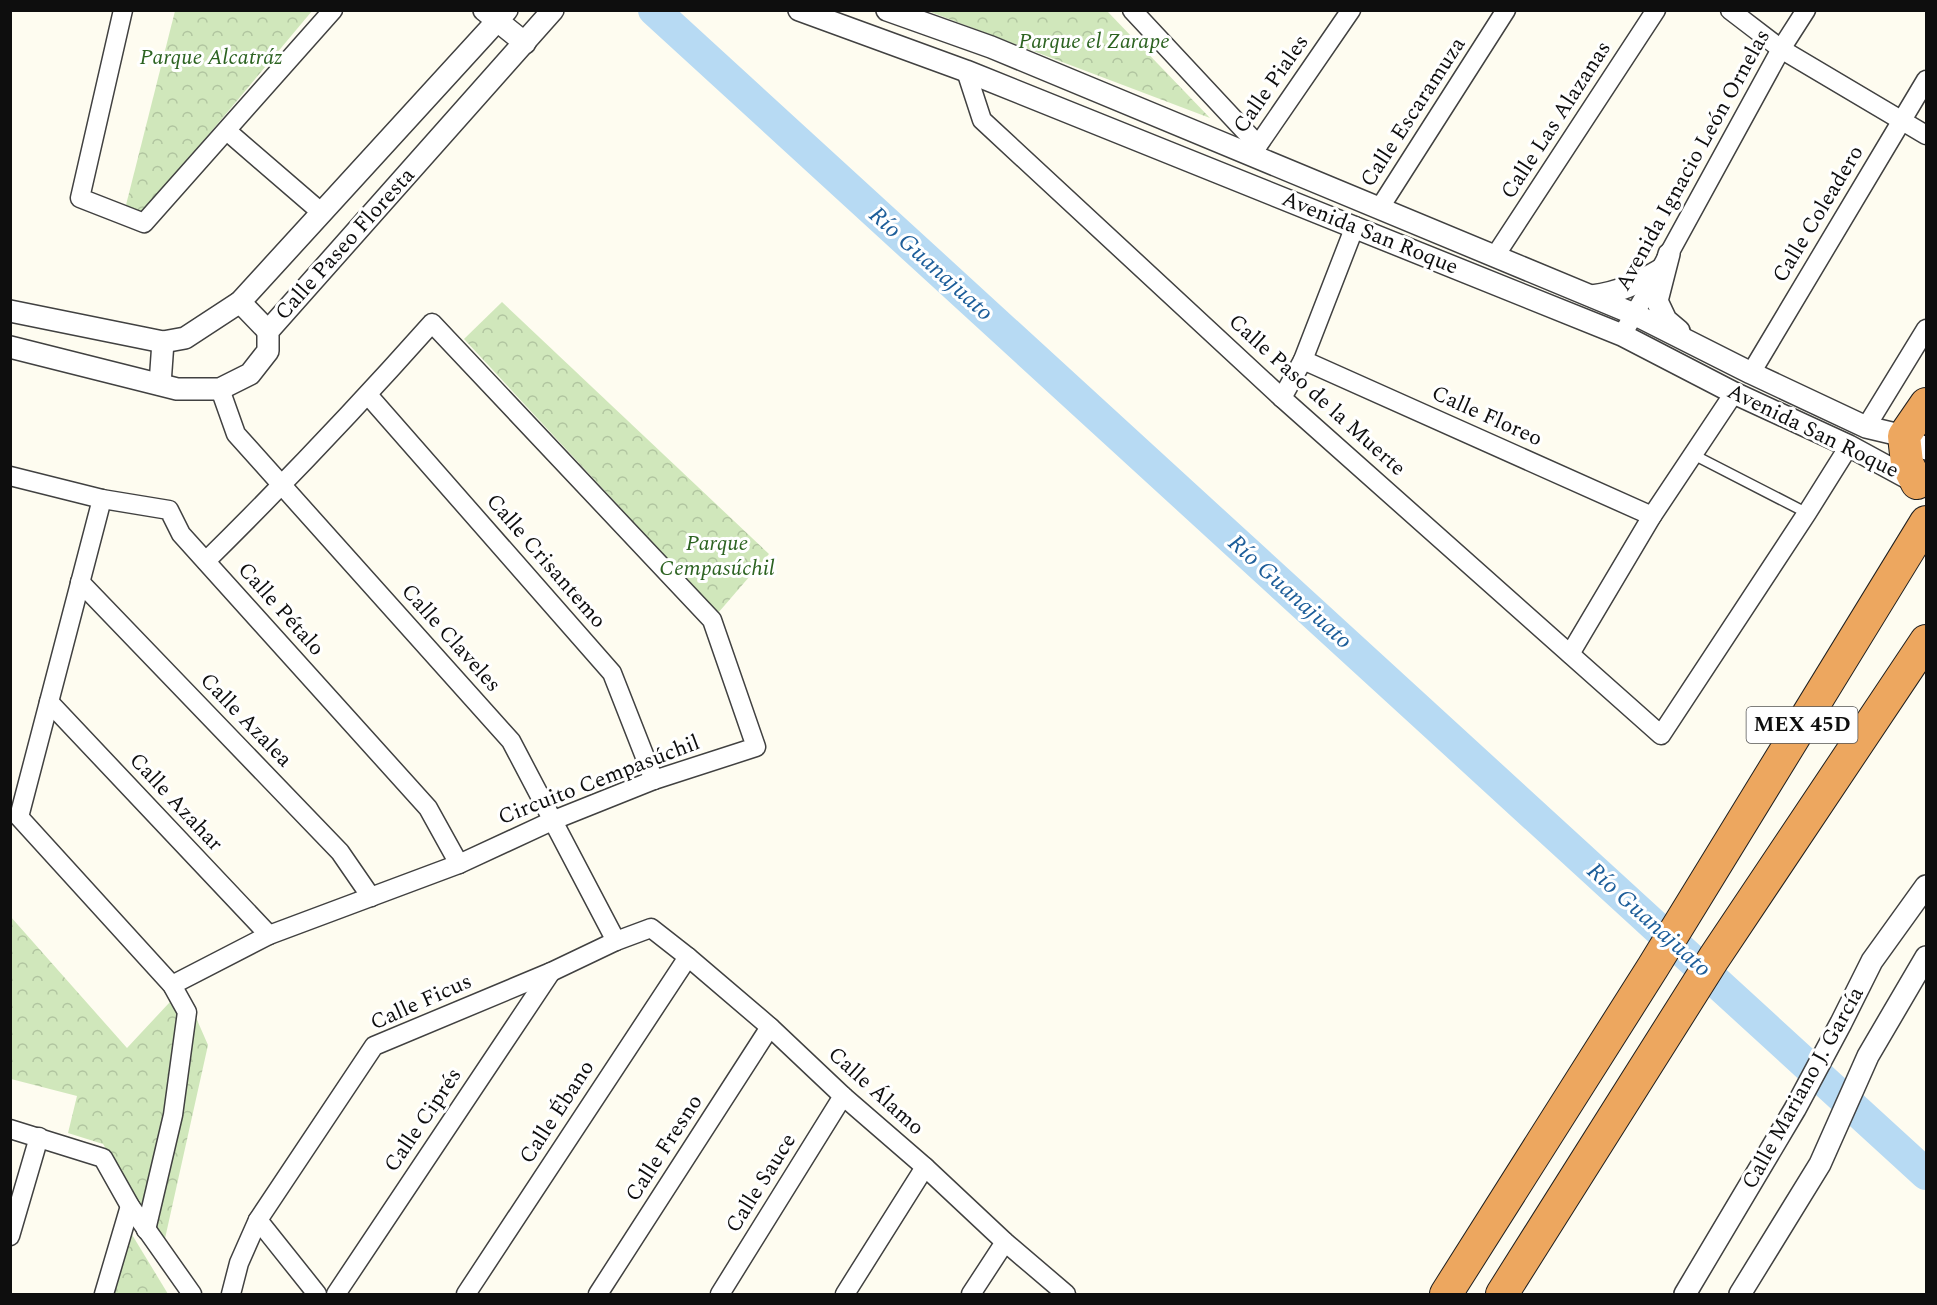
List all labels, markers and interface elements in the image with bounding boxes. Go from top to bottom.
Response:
street label: Avenida Ignacio León Ornelas [1607,23,1779,297]
park label: Parque el Zarape [1018,25,1170,58]
street label: Calle Piales [1225,28,1317,140]
street label: Calle Escaramuza [1352,30,1474,194]
street label: Calle Las Alazanas [1492,34,1620,206]
park label: Parque Alcatráz [139,41,283,74]
street label: Calle Coleadero [1764,139,1872,289]
street label: Calle Paseo Floresta [267,160,423,328]
street label: Avenida San Roque [1277,182,1463,284]
water label: Río Guanajuato [860,198,1002,330]
street label: Calle Paso de la Muerte [1221,306,1413,484]
street label: Avenida San Roque [1721,375,1905,487]
street label: Calle Floreo [1426,377,1548,455]
street label: Calle Crisantemo [478,486,614,636]
water label: Río Guanajuato [1219,526,1361,658]
park label: Parque Cempasúchil [659,527,775,585]
street label: Calle Pétalo [230,555,332,663]
street label: Calle Claveles [393,576,509,700]
street label: Calle Azalea [192,665,300,775]
road number: MEX 45D [1746,707,1858,743]
street label: Circuito Cempasúchil [493,726,705,834]
street label: Calle Azahar [121,745,231,859]
water label: Río Guanajuato [1578,854,1720,986]
street label: Calle Ficus [365,965,477,1039]
street label: Calle Mariano J. García [1733,980,1873,1195]
street label: Calle Álamo [820,1039,932,1143]
street label: Calle Ébano [511,1054,603,1170]
street label: Calle Ciprés [376,1061,470,1179]
street label: Calle Fresno [617,1088,711,1208]
street label: Calle Sauce [717,1127,805,1239]

